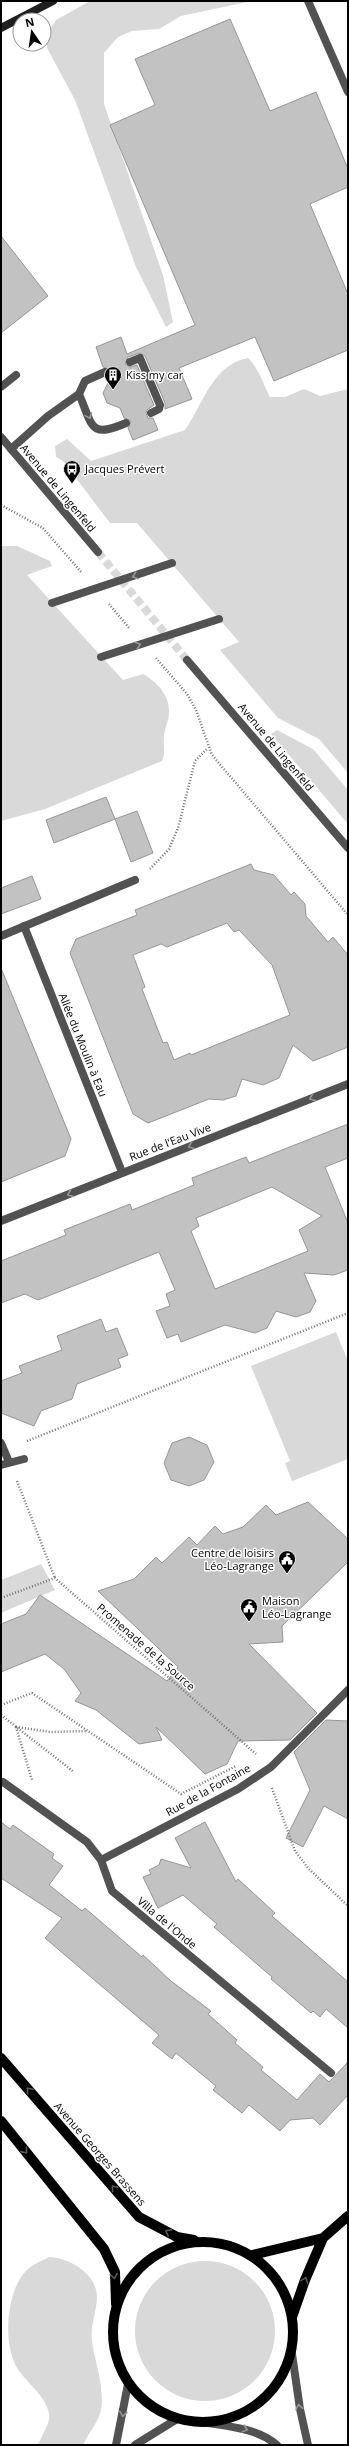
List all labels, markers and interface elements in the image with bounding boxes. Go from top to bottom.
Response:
north arrow [12,12,52,52]
text: N [24,13,36,30]
building icon: Kiss my car [103,365,123,390]
place label: Kiss my car [126,367,184,382]
one-way arrow [84,413,92,420]
street label: Avenue de Lingenfeld [17,441,100,535]
bus stop icon: Jacques Prévert [62,459,82,484]
place label: Jacques Prévert [84,461,165,476]
one-way arrow [131,571,138,580]
one-way arrow [135,641,142,650]
street label: Avenue de Lingenfeld [235,700,318,794]
street label: Allée du Moulin à Eau [56,991,111,1099]
one-way arrow [308,1094,315,1102]
street label: Rue de l'Eau Vive [127,1119,213,1164]
one-way arrow [187,1141,194,1149]
one-way arrow [66,1189,73,1197]
place label: Centre de loisirs Léo-Lagrange [191,1545,274,1573]
public building icon: Centre de loisirs Léo-Lagrange [277,1549,297,1574]
place label: Maison Léo-Lagrange [262,1593,331,1621]
public building icon: Maison Léo-Lagrange [239,1597,259,1622]
street label: Promenade de la Source [94,1600,199,1693]
street label: Rue de la Fontaine [163,1760,253,1819]
street label: Villa de l'Onde [135,1893,200,1952]
one-way arrow [26,2087,33,2094]
street label: Avenue Georges Brassens [51,2099,150,2209]
one-way arrow [21,2147,28,2154]
one-way arrow [111,2185,118,2192]
one-way arrow [164,2229,172,2237]
one-way arrow [109,2273,118,2280]
one-way arrow [300,2276,308,2284]
one-way arrow [296,2404,304,2410]
one-way arrow [119,2411,127,2418]
one-way arrow [241,2424,248,2433]

